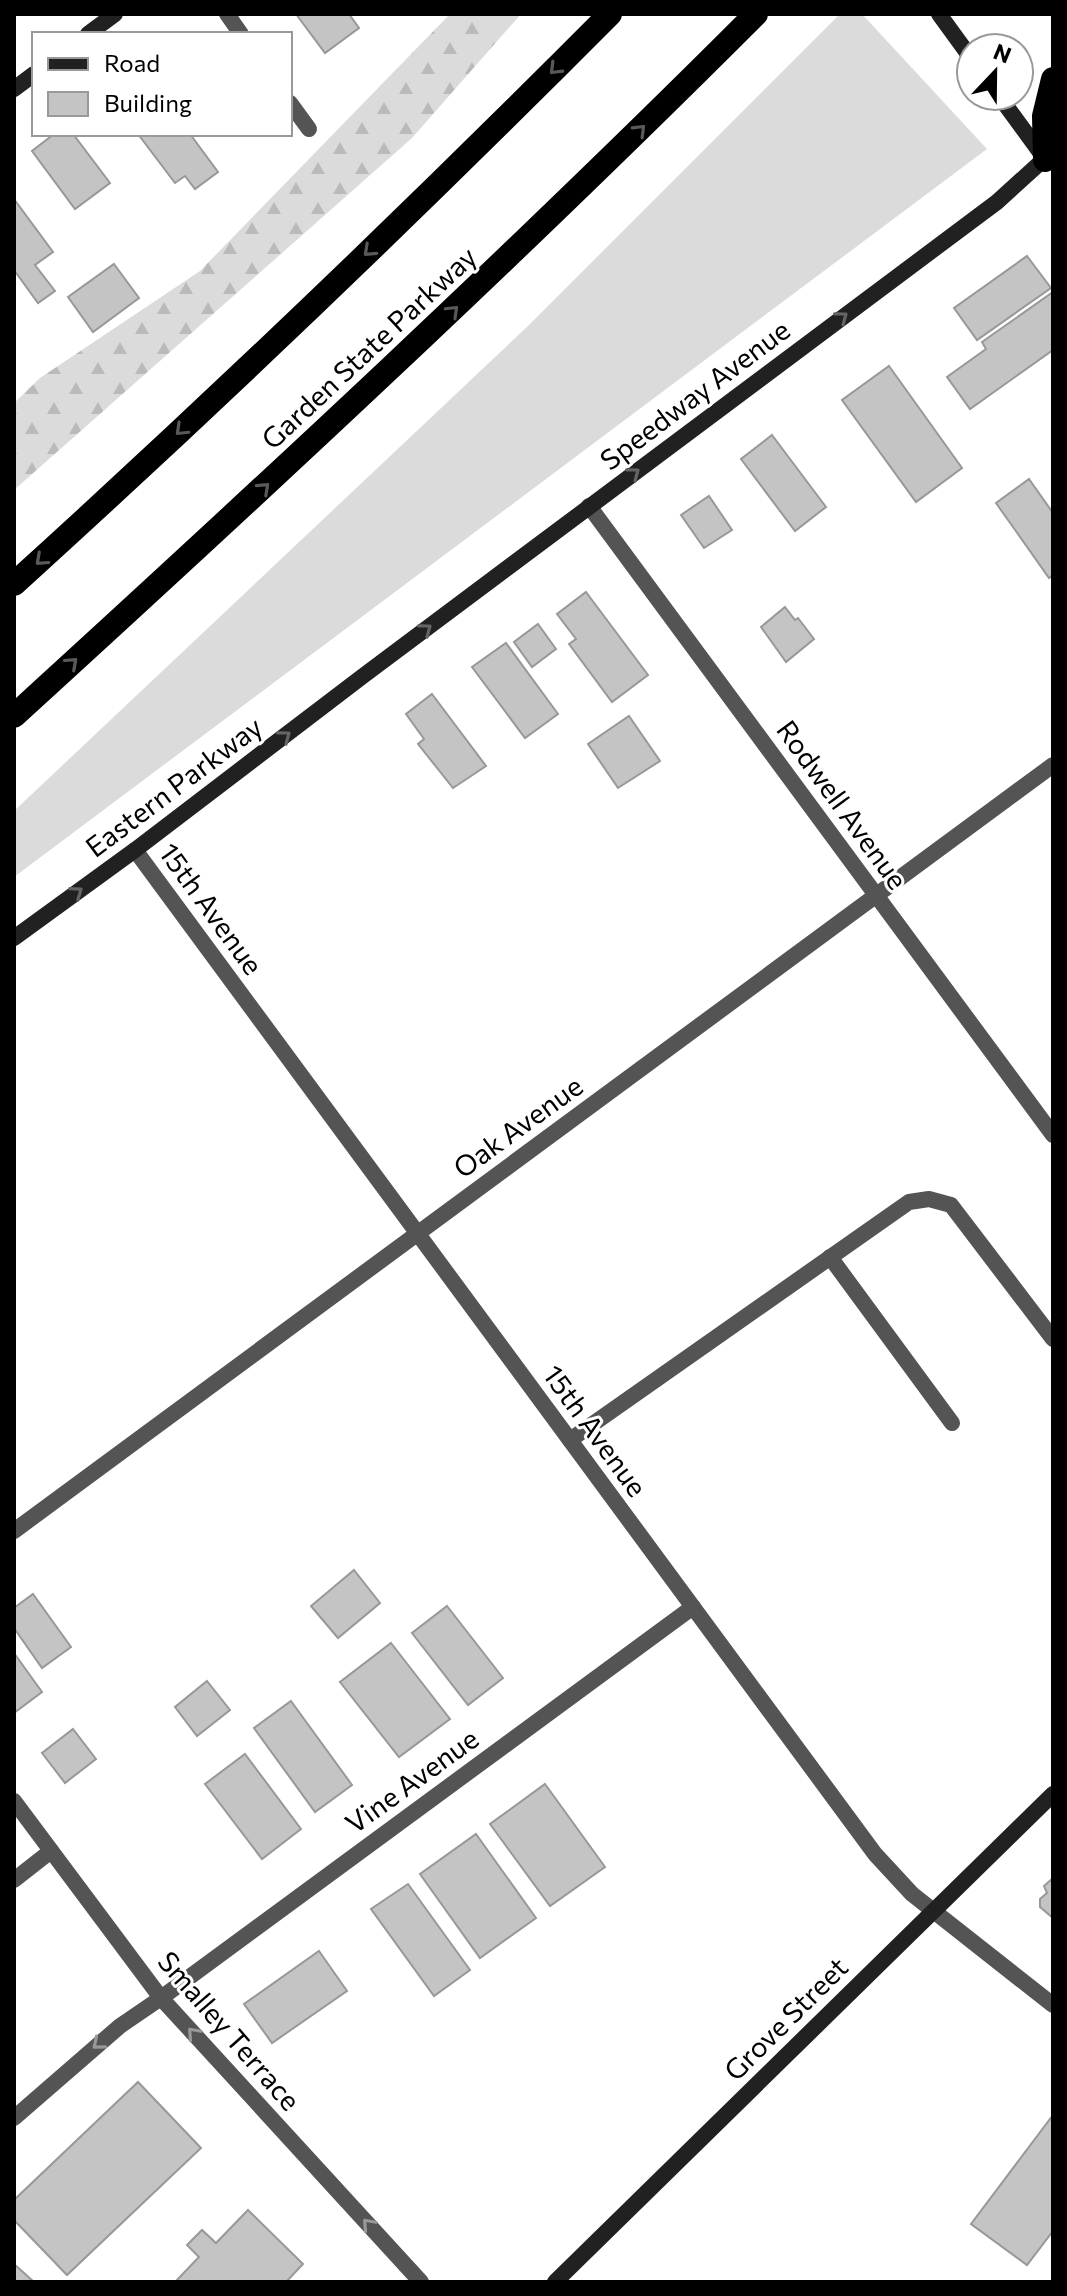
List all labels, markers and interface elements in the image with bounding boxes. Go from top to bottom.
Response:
legend [32,32,292,136]
north arrow [955,32,1035,112]
text: N [990,37,1015,69]
text: Road [104,48,160,77]
one-way arrow [550,60,564,74]
text: Building [104,88,192,117]
one-way arrow [631,125,645,139]
street label: Garden State Parkway [254,239,483,456]
one-way arrow [364,242,378,256]
one-way arrow [444,306,459,320]
street label: Speedway Avenue [593,312,796,476]
one-way arrow [834,313,848,327]
one-way arrow [176,421,190,435]
one-way arrow [625,468,640,483]
one-way arrow [254,484,269,498]
one-way arrow [35,550,50,564]
one-way arrow [417,624,432,638]
one-way arrow [62,659,77,673]
street label: Eastern Parkway [78,709,268,864]
street label: Rodwell Avenue [770,713,915,895]
one-way arrow [276,731,291,745]
street label: 15th Avenue [153,836,271,981]
one-way arrow [69,887,83,902]
street label: Oak Avenue [446,1068,589,1184]
street label: 15th Avenue [537,1358,655,1503]
street label: Vine Avenue [338,1721,484,1840]
street label: Smalley Terrace [151,1944,308,2117]
street label: Grove Street [716,1949,854,2087]
one-way arrow [188,2027,202,2042]
one-way arrow [93,2034,108,2049]
one-way arrow [364,2219,378,2234]

